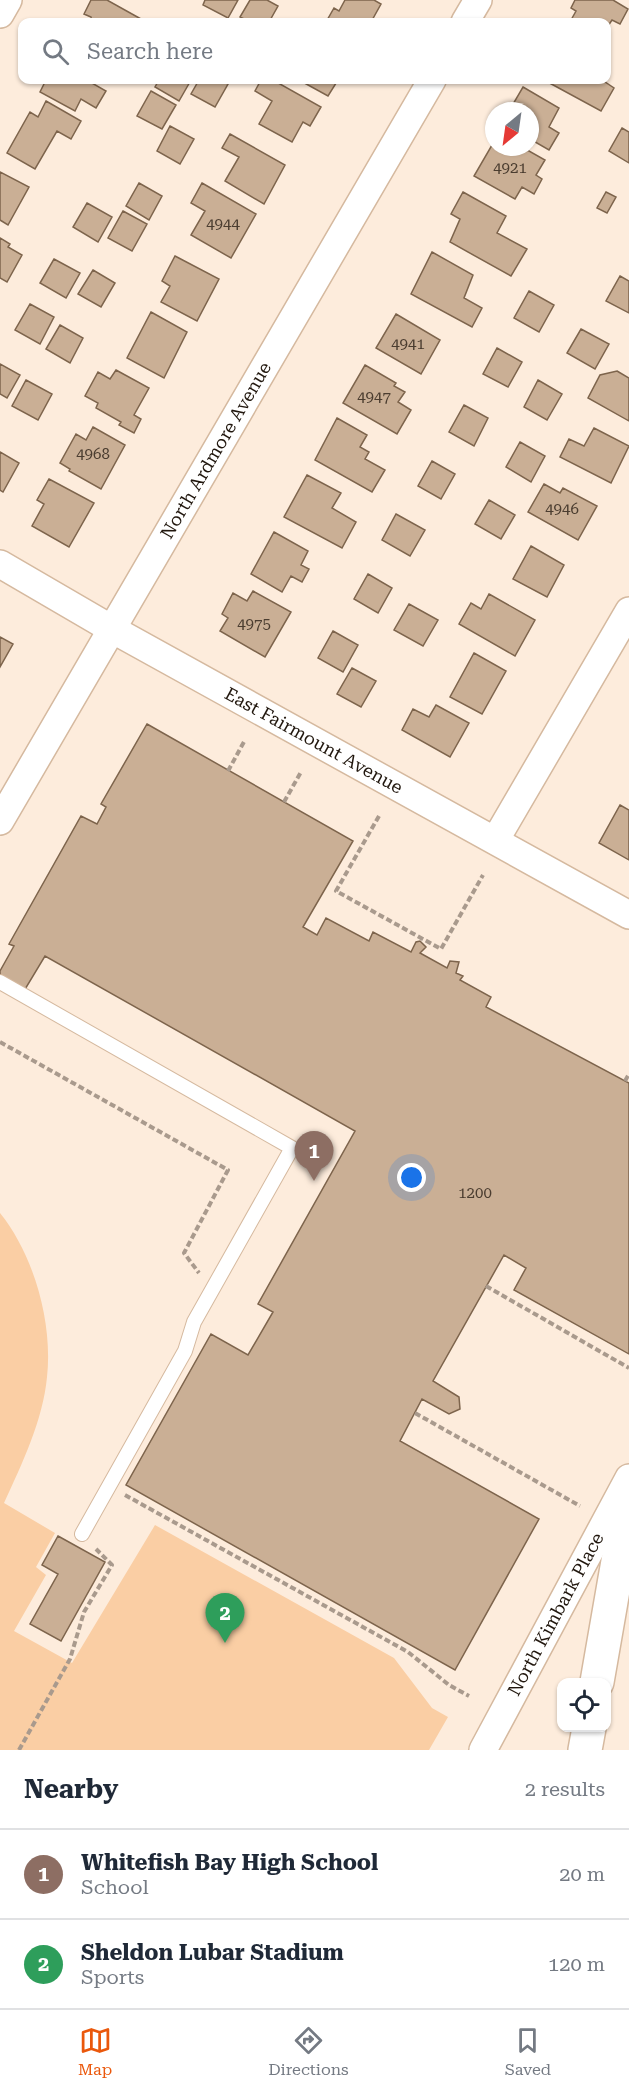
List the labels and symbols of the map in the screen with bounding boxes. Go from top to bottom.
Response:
north arrow [485,102,539,156]
house number: 4921 [493,159,527,177]
house number: 4944 [206,215,240,233]
house number: 4941 [391,335,425,353]
street label: North Ardmore Avenue [156,358,275,542]
house number: 4947 [357,388,391,406]
house number: 4968 [76,445,110,463]
house number: 4946 [545,500,579,518]
house number: 4975 [237,615,271,633]
street label: East Fairmount Avenue [221,683,407,798]
pin: 1 [294,1132,334,1181]
your location [397,1163,426,1192]
house number: 1200 [458,1184,492,1202]
street label: North Kimbark Place [503,1529,608,1699]
pin: 2 [206,1594,244,1643]

